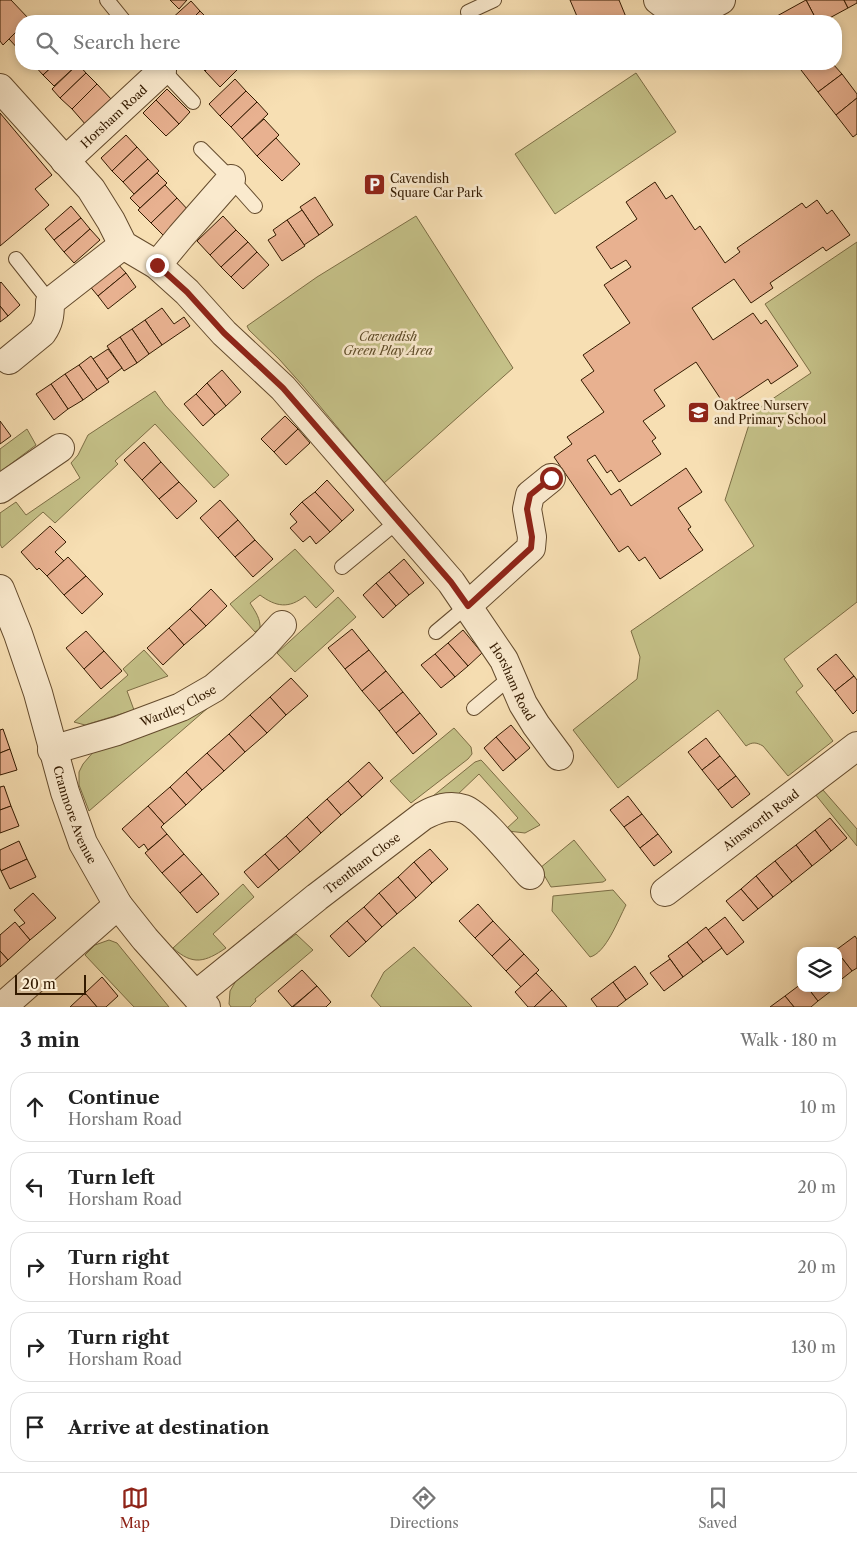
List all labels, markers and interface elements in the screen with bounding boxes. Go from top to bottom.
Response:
search box [15,15,842,70]
icon: search [33,29,61,57]
text: Search here [73,31,181,54]
street label: Horsham Road [77,81,150,151]
place label: Cavendish Square Car Park [390,171,484,200]
parking icon: Cavendish Square Car Park [362,173,386,197]
route end [146,254,169,277]
park label: Cavendish Green Play Area [343,329,433,358]
place label: Oaktree Nursery and Primary School [714,398,827,427]
school or university icon: Oaktree Nursery and Primary School [686,400,710,424]
route start [540,467,563,490]
street label: Horsham Road [487,639,539,724]
street label: Wardley Close [137,681,219,730]
street label: Cranmore Avenue [51,764,101,866]
street label: Ainsworth Road [719,785,802,854]
street label: Trentham Close [321,829,403,897]
map controls [797,947,842,992]
button: layers [797,947,842,992]
scale bar [15,972,86,995]
text: 20 m [22,975,56,993]
text: 3 min [20,1027,80,1052]
text: Walk · 180 m [740,1030,837,1050]
text: Continue [68,1086,160,1109]
icon: ahead [21,1093,49,1121]
text: 10 m [800,1097,836,1117]
text: Horsham Road [68,1109,182,1129]
text: Turn left [68,1166,155,1189]
icon: left [21,1173,49,1201]
text: 20 m [797,1177,836,1197]
text: Horsham Road [68,1189,182,1209]
text: Turn right [68,1246,169,1269]
icon: right [21,1253,49,1281]
text: 20 m [797,1257,836,1277]
text: Horsham Road [68,1269,182,1289]
text: Turn right [68,1326,169,1349]
icon: right [21,1333,49,1361]
text: 130 m [791,1337,836,1357]
text: Horsham Road [68,1349,182,1369]
icon: arrive [21,1413,49,1441]
text: Arrive at destination [68,1416,269,1439]
tab: Map [120,1484,150,1532]
tab: Directions [389,1484,459,1532]
tab: Saved [698,1484,737,1532]

